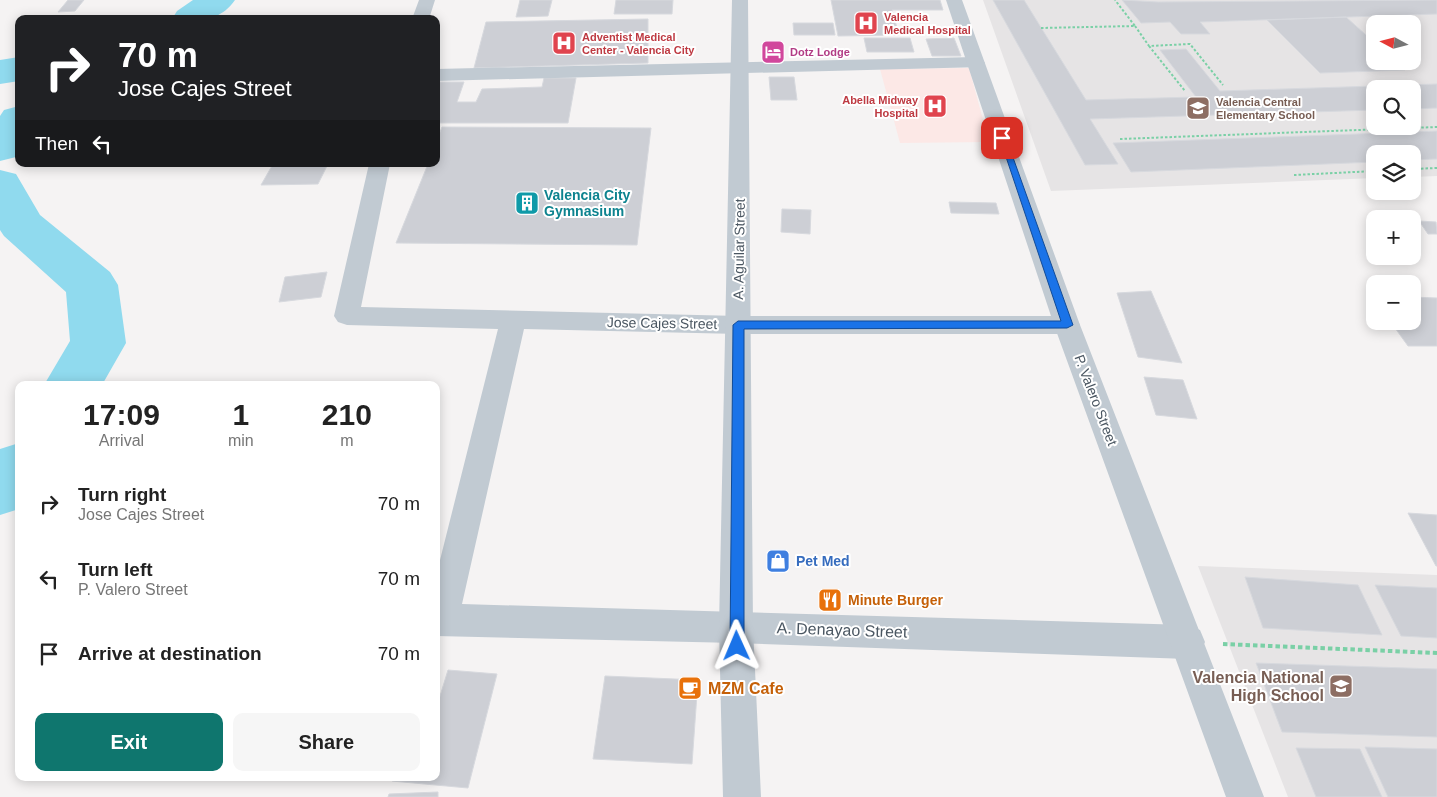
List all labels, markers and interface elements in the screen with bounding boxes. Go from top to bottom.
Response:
hospital icon: Valencia Medical Hospital [853,10,879,36]
place label: Valencia Medical Hospital [884,11,971,36]
north arrow [1366,15,1421,70]
map controls [1366,15,1421,330]
hospital icon: Adventist Medical Center - Valencia City [551,30,577,56]
place label: Adventist Medical Center - Valencia City [582,31,695,56]
icon: right [35,35,100,100]
text: 70 m [118,35,198,74]
hotel icon: Dotz Lodge [760,39,786,65]
place label: Dotz Lodge [790,46,850,58]
text: Jose Cajes Street [118,76,292,101]
button: search [1366,80,1421,135]
hospital icon: Abella Midway Hospital [922,93,948,119]
place label: Abella Midway Hospital [842,94,919,119]
school or university icon: Valencia Central Elementary School [1185,95,1211,121]
place label: Valencia Central Elementary School [1216,96,1315,121]
pin [981,117,1023,159]
icon: arrive [988,124,1016,152]
icon: left [88,130,116,158]
text: Then [35,133,78,154]
button: layers [1366,145,1421,200]
place label: Valencia City Gymnasium [544,187,631,219]
building icon: Valencia City Gymnasium [514,190,540,216]
street label: A. Aguilar Street [730,198,748,300]
button: + [1366,210,1421,265]
button: − [1366,275,1421,330]
street label: Jose Cajes Street [607,314,717,332]
street label: P. Valero Street [1071,352,1121,448]
text: 17:09 [83,398,160,431]
text: 1 [232,398,249,431]
text: 210 [322,398,372,431]
text: Arrival [99,432,144,449]
text: min [228,432,254,449]
text: m [340,432,353,449]
text: Turn right [78,484,166,505]
icon: right [35,490,63,518]
text: 70 m [378,493,420,514]
text: Jose Cajes Street [78,506,204,523]
shop icon: Pet Med [765,548,791,574]
place label: Pet Med [796,553,850,569]
text: Turn left [78,559,153,580]
icon: left [35,565,63,593]
text: 70 m [378,568,420,589]
text: P. Valero Street [78,581,188,598]
restaurant icon: Minute Burger [817,587,843,613]
place label: Minute Burger [848,592,943,608]
position arrow [710,619,762,671]
street label: A. Denayao Street [776,619,908,641]
icon: arrive [35,640,63,668]
text: Arrive at destination [78,643,262,664]
text: 70 m [378,643,420,664]
place label: Valencia National High School [1192,669,1324,704]
school or university icon: Valencia National High School [1328,673,1354,699]
cafe icon: MZM Cafe [677,675,703,701]
place label: MZM Cafe [708,680,784,697]
button: Exit [35,713,223,771]
button: Share [233,713,420,771]

